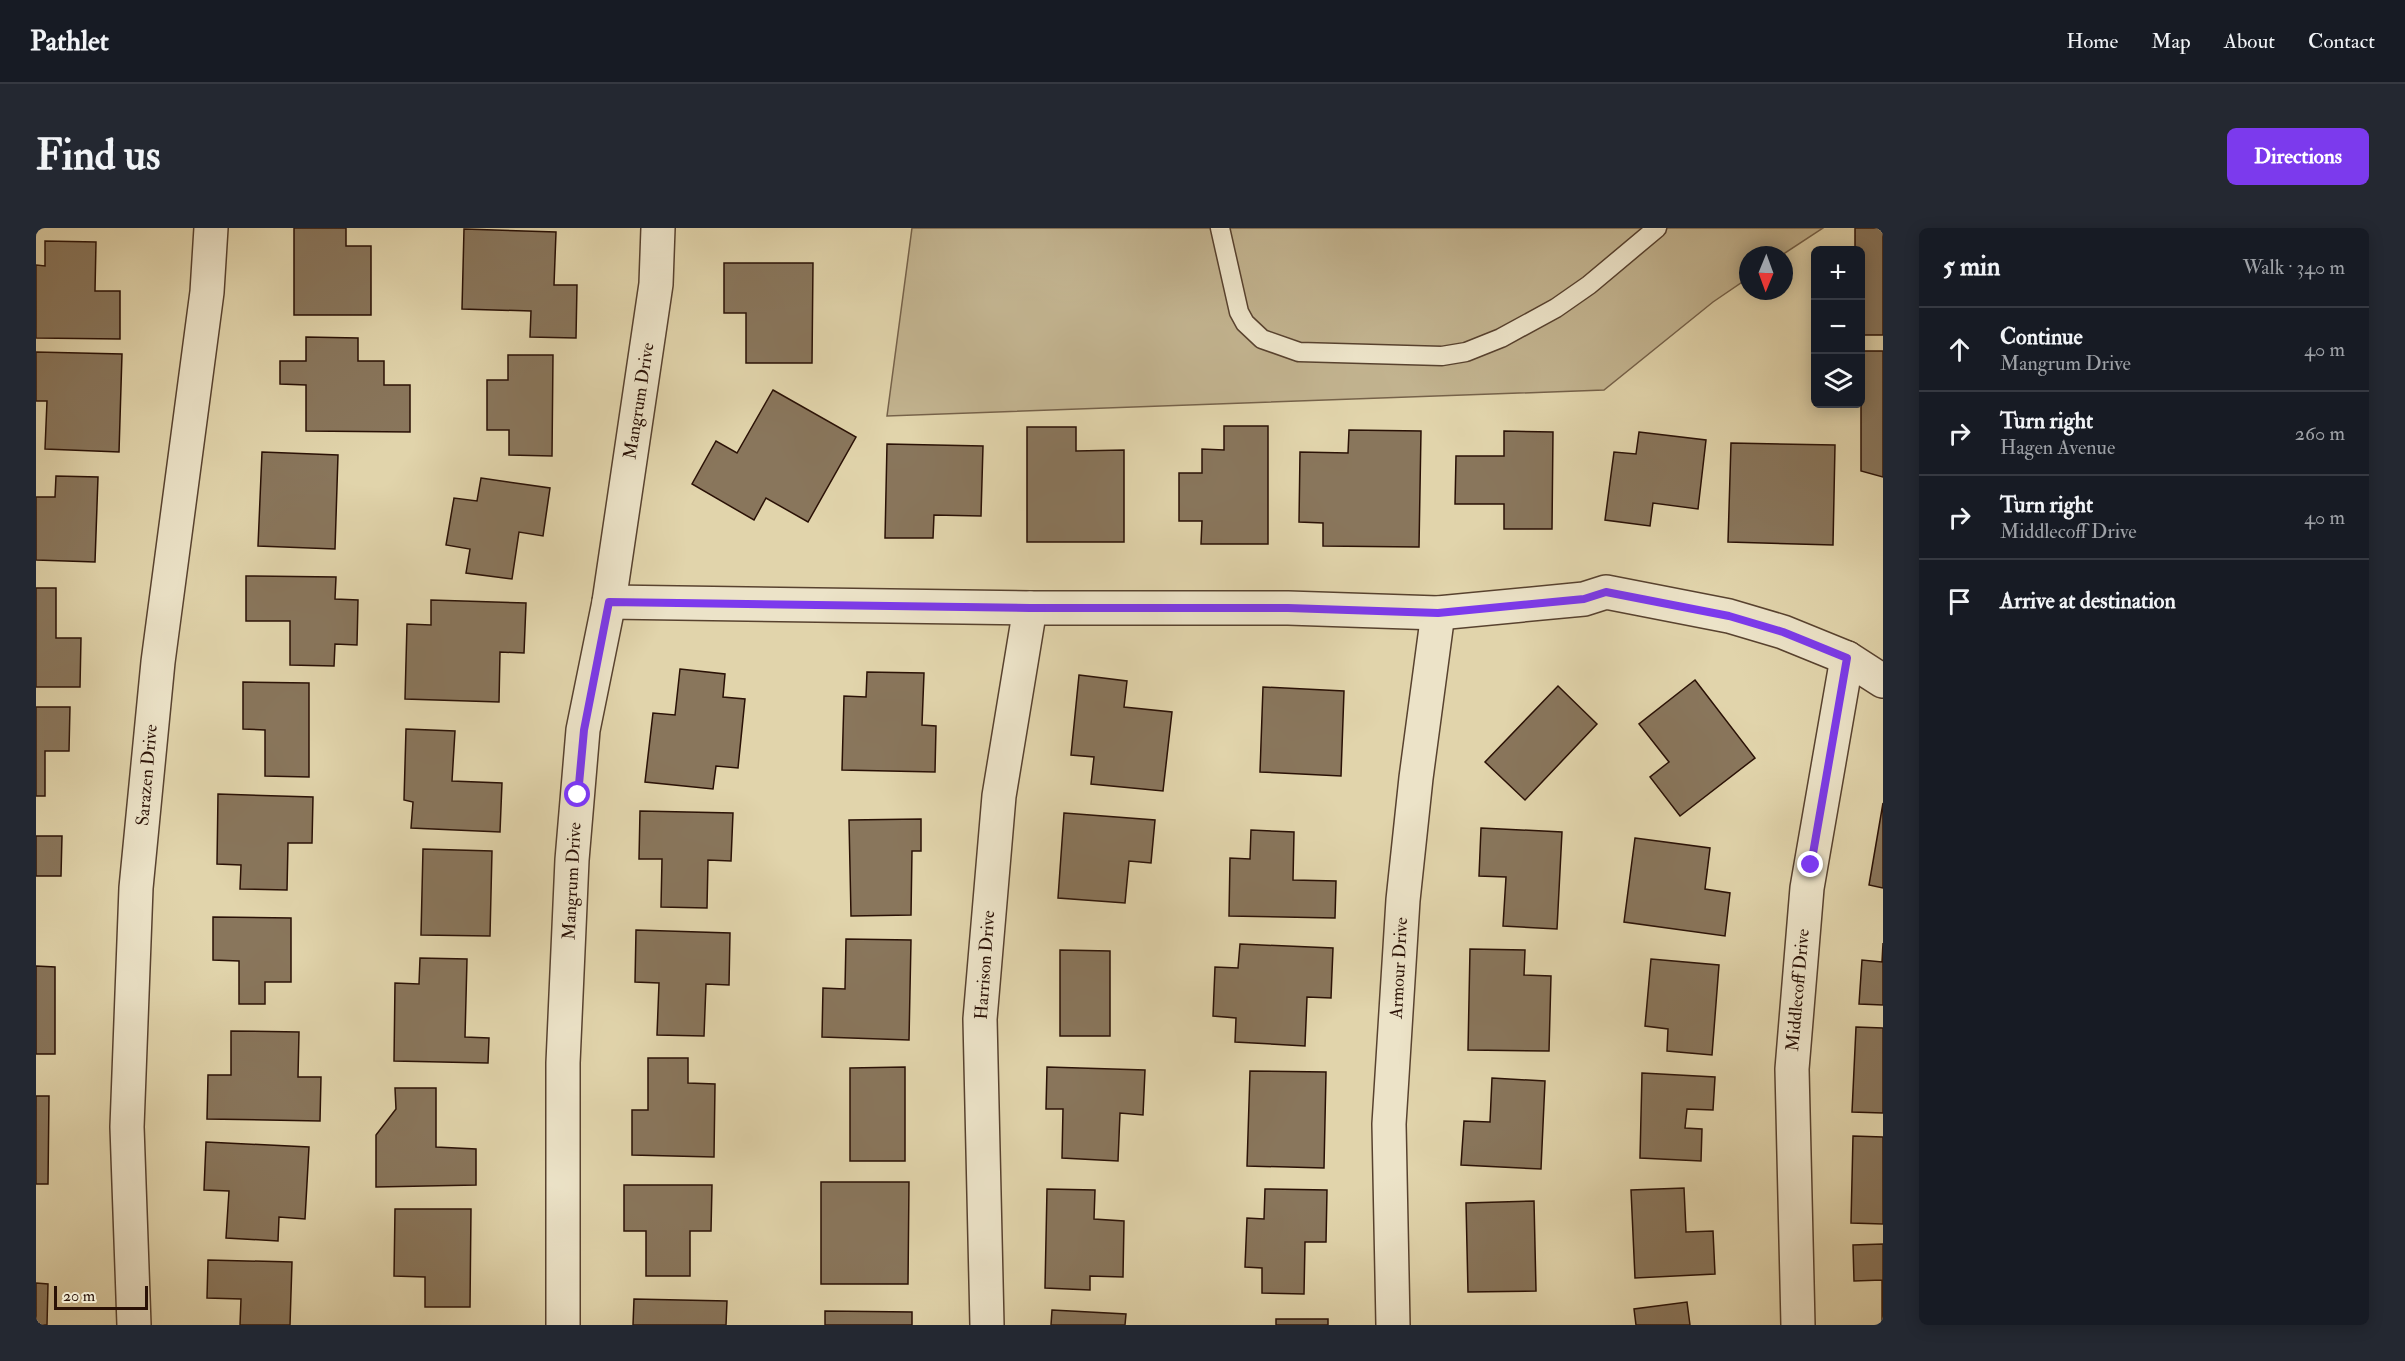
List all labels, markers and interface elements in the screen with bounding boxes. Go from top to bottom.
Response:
text: Pathlet [30,24,109,59]
text: Home [2066,28,2118,55]
text: Map [2151,28,2191,55]
text: About [2224,28,2275,55]
text: Contact [2308,28,2375,55]
button: Directions [2227,128,2369,185]
text: Find us [36,130,160,182]
north arrow [1739,246,1793,300]
map controls [1811,246,1865,408]
button: + [1811,246,1865,300]
text: 5 min [1943,251,2000,283]
text: Walk · 340 m [2243,255,2345,280]
button: − [1811,300,1865,354]
text: Continue [2000,323,2083,351]
icon: ahead [1943,333,1976,366]
text: 40 m [2304,337,2345,362]
street label: Mangrum Drive [618,341,660,461]
text: Mangrum Drive [2000,351,2131,376]
button: layers [1811,354,1865,408]
text: Turn right [2000,407,2093,435]
icon: right [1943,417,1976,450]
text: 260 m [2295,421,2345,446]
text: Hagen Avenue [2000,435,2115,460]
text: Turn right [2000,491,2093,519]
icon: right [1943,501,1976,534]
text: 40 m [2304,505,2345,530]
text: Middlecoff Drive [2000,519,2137,544]
icon: arrive [1943,585,1976,618]
text: Arrive at destination [2000,587,2176,615]
street label: Sarazen Drive [131,723,163,827]
route start [564,781,590,807]
street label: Mangrum Drive [557,821,587,940]
route end [1797,851,1823,877]
street label: Harrison Drive [970,909,1000,1020]
street label: Armour Drive [1385,916,1413,1020]
street label: Middlecoff Drive [1781,927,1815,1052]
scale bar [54,1283,148,1310]
text: 20 m [63,1286,95,1306]

